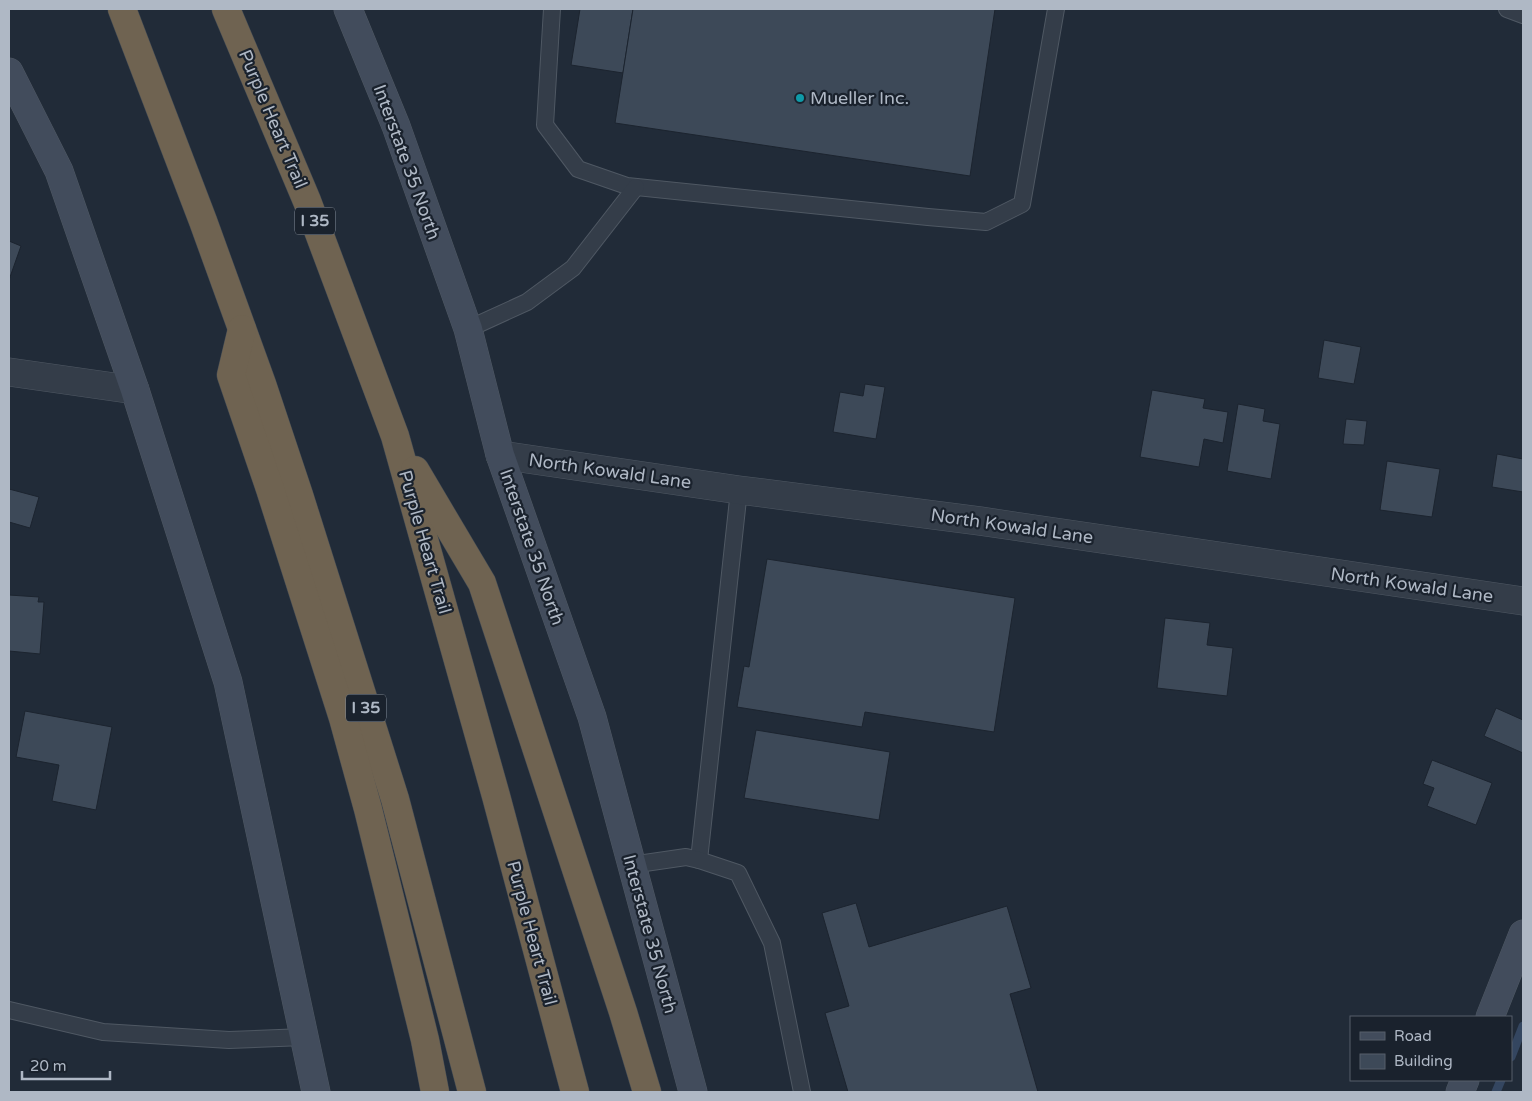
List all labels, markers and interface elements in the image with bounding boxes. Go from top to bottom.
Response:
street label: Purple Heart Trail [234,46,312,192]
street label: Interstate 35 North [369,81,445,243]
place label: Mueller Inc. [810,87,909,109]
marker: Mueller Inc. [794,92,806,104]
road number: I 35 [295,208,335,235]
street label: North Kowald Lane [527,449,693,493]
street label: Interstate 35 North [495,466,569,628]
street label: Purple Heart Trail [394,468,456,616]
street label: North Kowald Lane [929,504,1095,548]
street label: North Kowald Lane [1329,563,1495,607]
road number: I 35 [346,694,386,721]
street label: Interstate 35 North [618,852,682,1016]
street label: Purple Heart Trail [502,858,562,1008]
legend [1350,1016,1512,1081]
text: Road [1394,1027,1432,1045]
scale bar [22,1048,110,1080]
text: Building [1394,1052,1453,1070]
text: 20 m [30,1057,67,1075]

